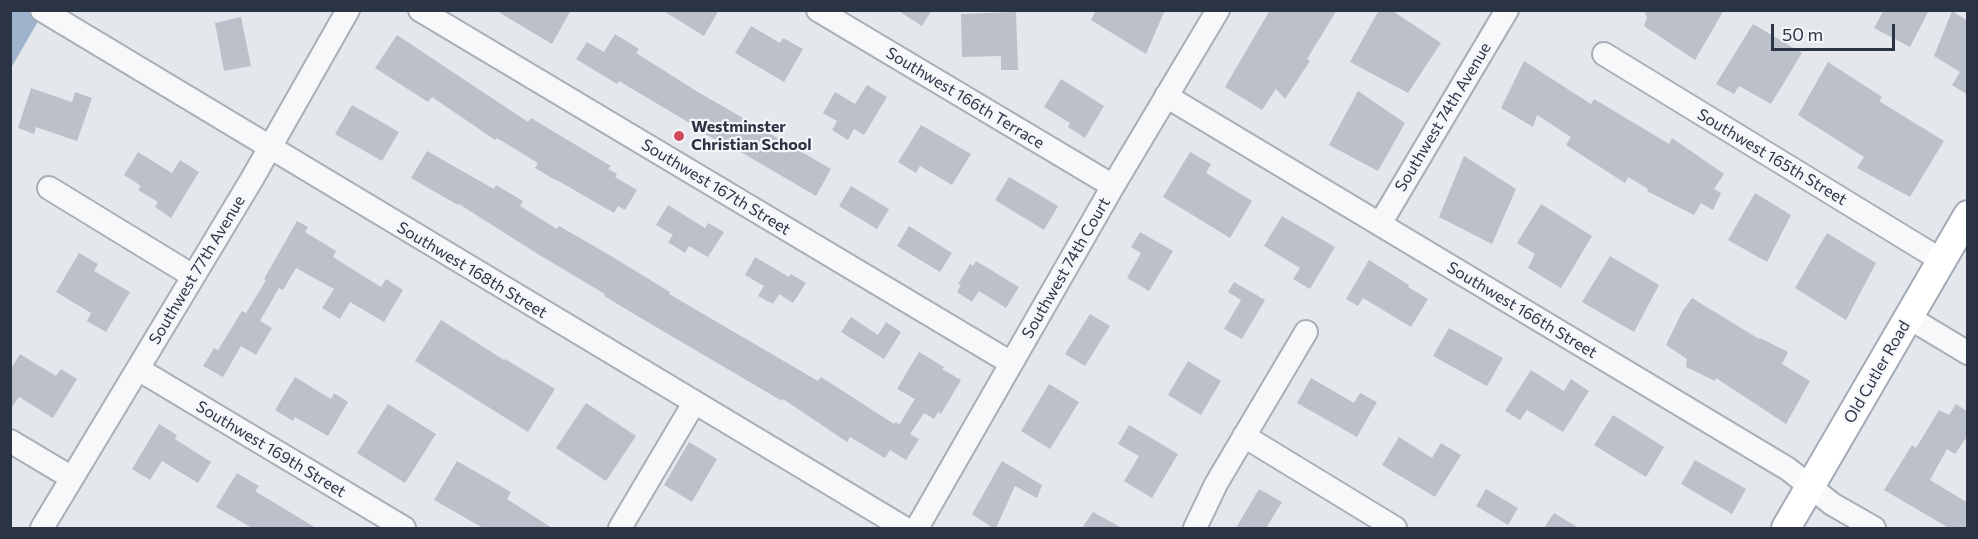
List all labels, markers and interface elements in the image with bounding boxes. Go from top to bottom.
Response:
scale bar [1774,12,1898,50]
text: 50 m [1782,23,1823,45]
street label: Southwest 74th Avenue [1391,39,1495,195]
street label: Southwest 166th Terrace [882,43,1048,153]
street label: Southwest 165th Street [1694,105,1850,209]
place label: Westminster Christian School [691,117,812,155]
marker: Westminster Christian School [672,129,686,143]
street label: Southwest 167th Street [638,135,794,239]
street label: Southwest 77th Avenue [145,192,249,348]
street label: Southwest 74th Court [1018,194,1114,342]
street label: Southwest 168th Street [394,218,550,322]
street label: Southwest 166th Street [1444,258,1600,362]
street label: Old Cutler Road [1840,317,1914,427]
street label: Southwest 169th Street [193,397,349,501]

